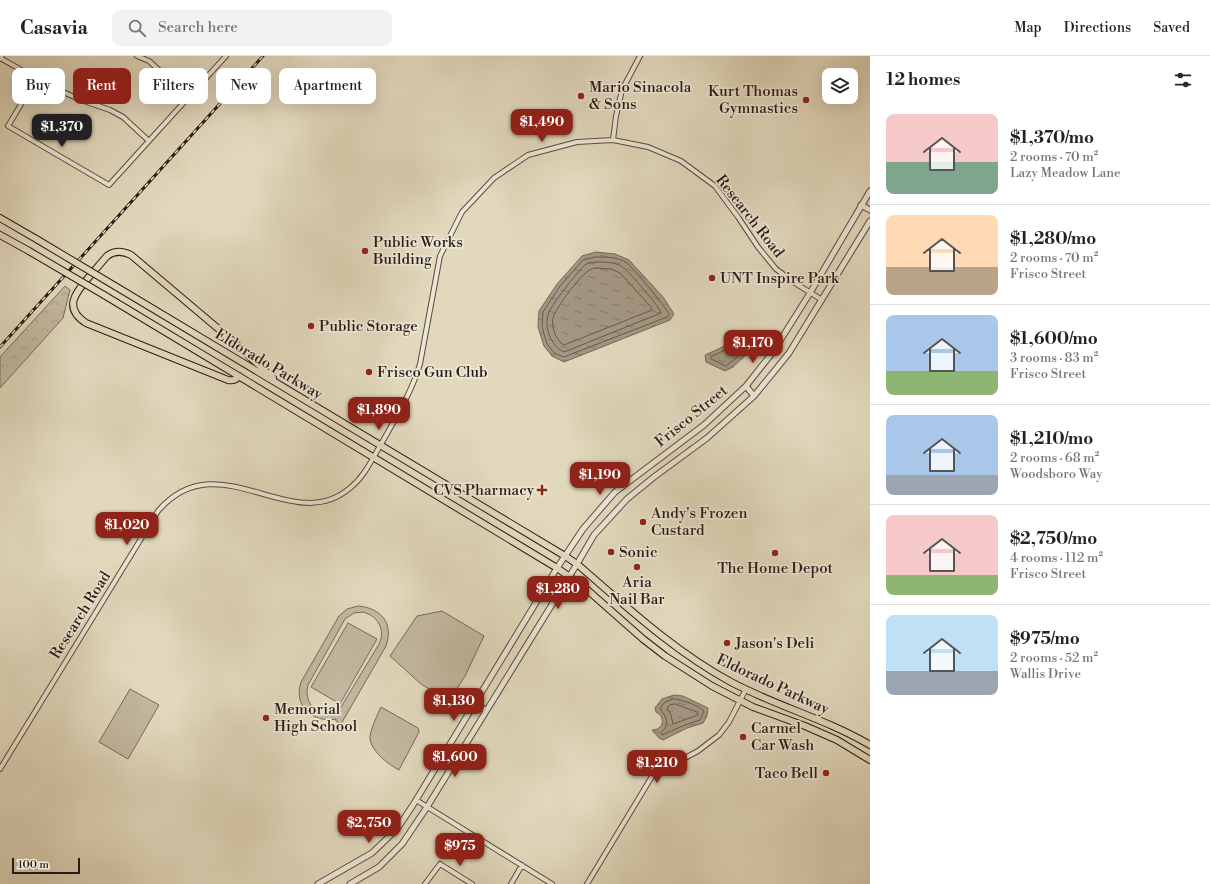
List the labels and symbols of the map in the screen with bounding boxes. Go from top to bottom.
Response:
place label: Mario Sinacola & Sons [589,78,692,114]
place label: Kurt Thomas Gymnastics [708,82,798,118]
marker: Mario Sinacola & Sons [576,91,586,101]
marker: Kurt Thomas Gymnastics [801,95,811,105]
pin: $1,490 [509,109,575,143]
pin: $1,370 [29,114,95,148]
street label: Research Road [711,171,788,262]
place label: Public Works Building [372,233,463,269]
marker: Public Works Building [360,246,370,256]
place label: UNT Inspire Park [720,269,840,288]
marker: UNT Inspire Park [707,273,717,283]
place label: Public Storage [319,317,418,336]
marker: Public Storage [306,321,316,331]
street label: Eldorado Parkway [211,325,327,404]
pin: $1,170 [720,330,786,364]
place label: Frisco Gun Club [377,363,488,382]
marker: Frisco Gun Club [364,367,374,377]
street label: Frisco Street [651,381,732,451]
pin: $1,890 [346,397,412,431]
pin: $1,190 [567,462,633,496]
place label: CVS Pharmacy [433,481,535,500]
marker: CVS Pharmacy [537,485,547,495]
place label: Andy's Frozen Custard [650,504,747,540]
pin: $1,020 [94,512,160,546]
marker: Andy's Frozen Custard [638,517,648,527]
place label: Sonic [619,543,658,562]
marker: Sonic [606,547,616,557]
marker: The Home Depot [770,548,780,558]
place label: The Home Depot [717,559,834,578]
marker: Aria Nail Bar [632,562,642,572]
street label: Research Road [46,567,115,663]
place label: Aria Nail Bar [609,573,665,609]
pin: $1,280 [525,576,591,610]
place label: Jason's Deli [734,634,815,653]
marker: Jason's Deli [722,638,732,648]
street label: Eldorado Parkway [713,650,833,719]
pin: $1,130 [421,688,487,722]
place label: Memorial High School [274,700,358,736]
marker: Memorial High School [261,713,271,723]
place label: Carmel Car Wash [751,719,814,755]
marker: Carmel Car Wash [738,732,748,742]
pin: $1,600 [422,744,488,778]
pin: $1,210 [624,750,690,784]
place label: Taco Bell [755,764,819,783]
marker: Taco Bell [821,768,831,778]
pin: $2,750 [336,810,402,844]
pin: $975 [436,833,484,867]
scale bar [12,856,80,875]

